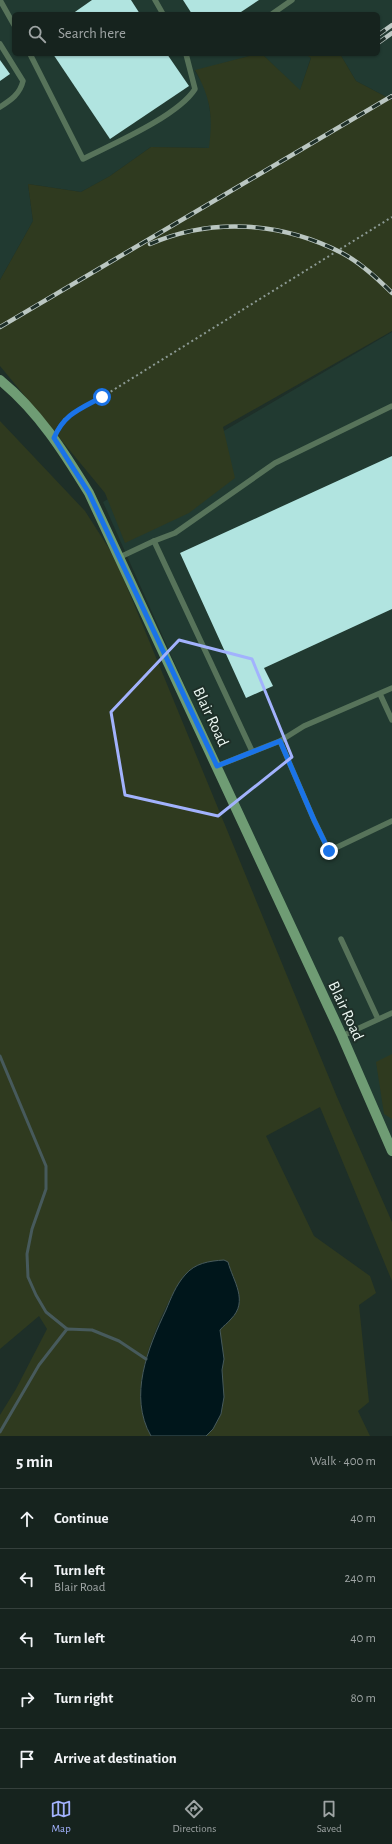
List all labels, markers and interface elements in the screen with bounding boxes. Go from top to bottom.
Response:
search box [12,12,380,56]
icon: search [26,23,48,45]
text: Search here [58,26,126,41]
route start [93,388,111,406]
street label: Blair Road [190,685,232,749]
route end [320,842,338,860]
street label: Blair Road [325,979,367,1043]
text: 5 min [16,1453,53,1470]
text: Walk · 400 m [310,1455,376,1468]
icon: ahead [16,1508,38,1530]
text: Continue [54,1511,109,1526]
text: 40 m [350,1512,376,1525]
text: Turn left [54,1563,105,1578]
icon: left [16,1568,38,1590]
text: 240 m [344,1572,376,1585]
text: Blair Road [54,1581,106,1594]
icon: left [16,1628,38,1650]
text: Turn left [54,1631,105,1646]
text: 40 m [350,1632,376,1645]
icon: right [16,1688,38,1710]
text: Turn right [54,1691,113,1706]
text: 80 m [350,1692,376,1705]
icon: arrive [16,1748,38,1770]
text: Arrive at destination [54,1751,177,1766]
tab: Map [50,1798,72,1835]
tab: Directions [172,1798,216,1835]
tab: Saved [317,1798,342,1835]

